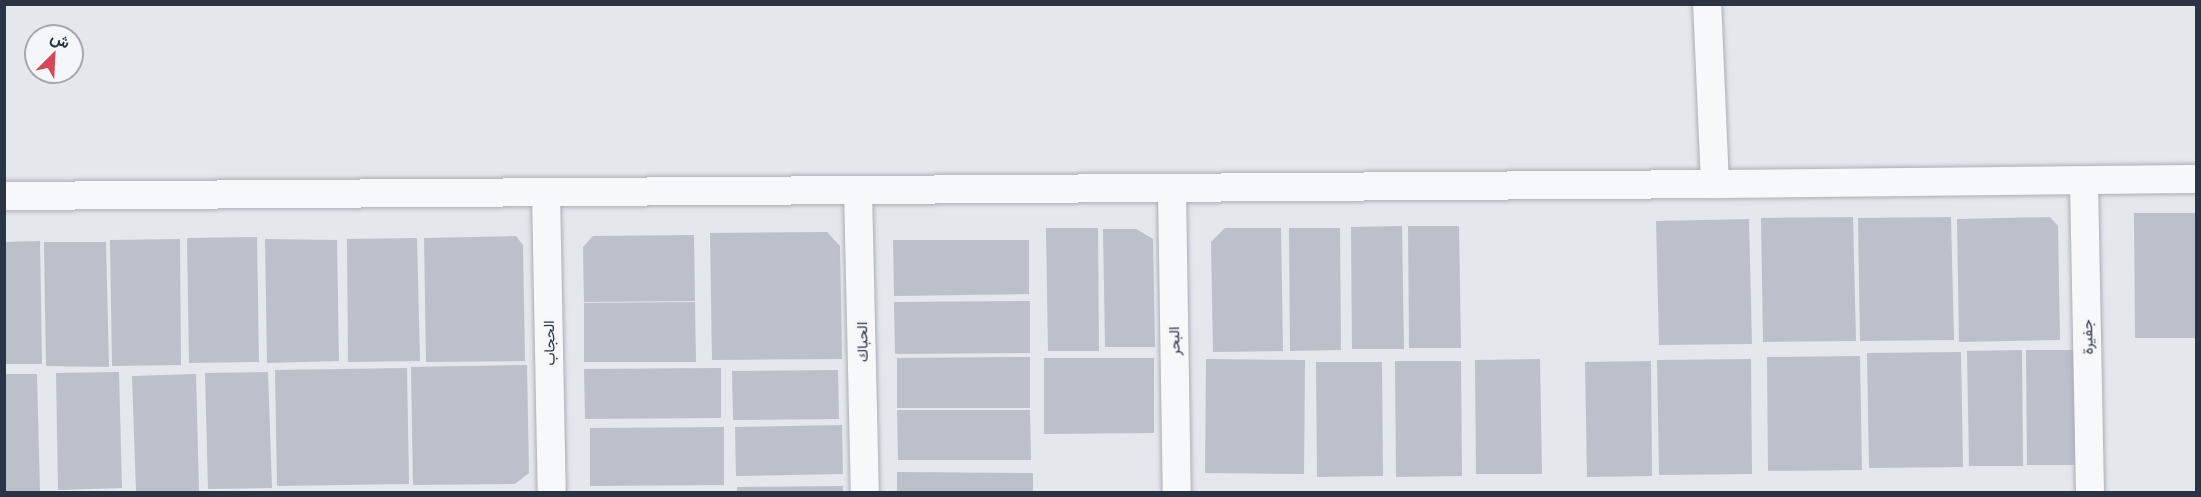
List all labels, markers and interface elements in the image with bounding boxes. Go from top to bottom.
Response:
north arrow [24,24,84,84]
text: ش [48,26,73,52]
street label: جفيرة [2078,319,2096,355]
street label: الحجاب [540,320,558,366]
street label: الحباك [853,322,871,362]
street label: البحر [1165,326,1183,356]

